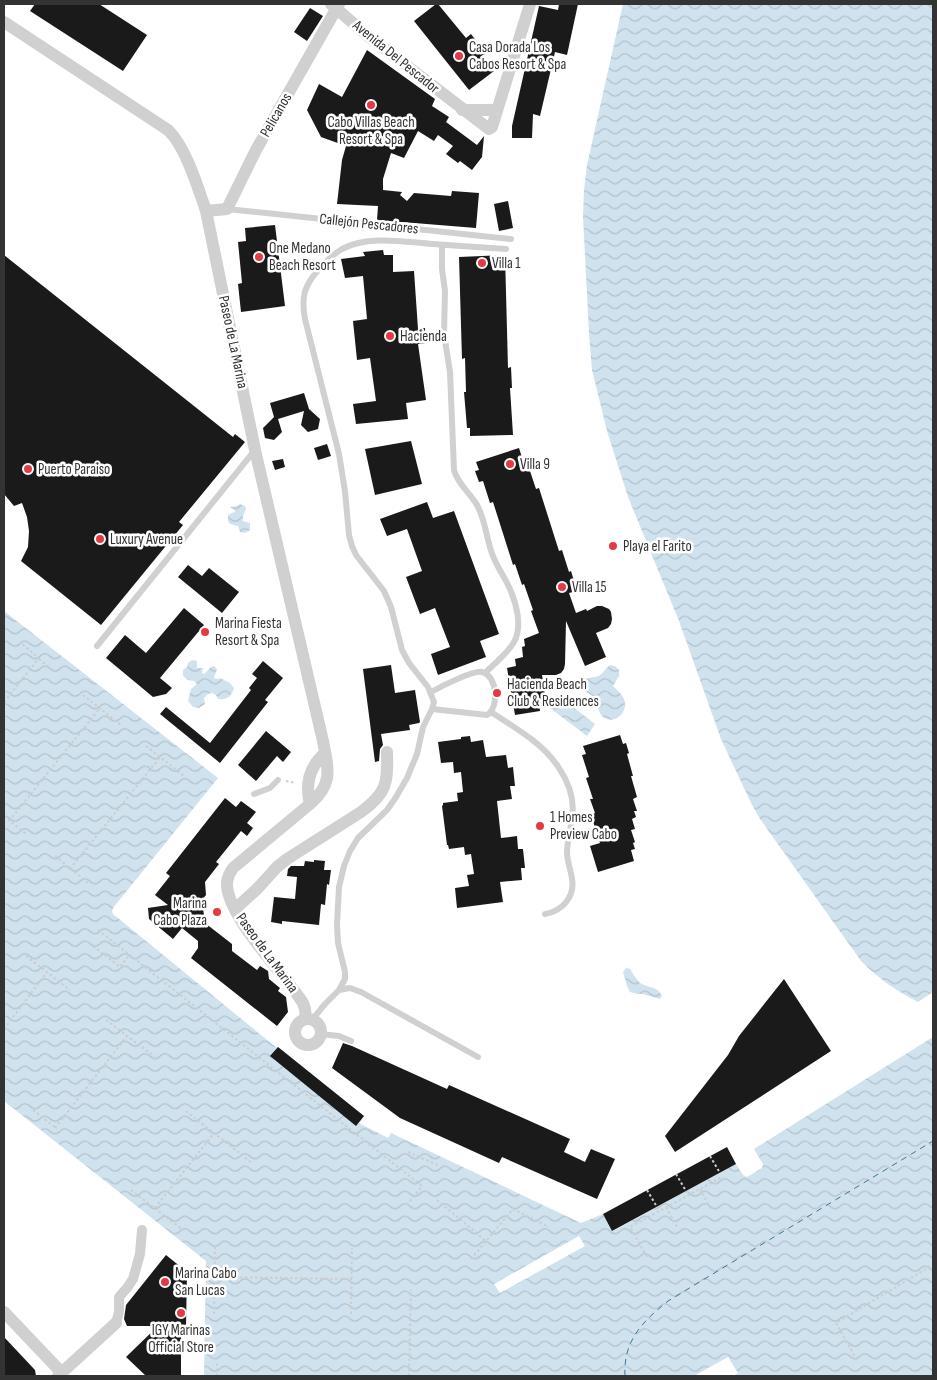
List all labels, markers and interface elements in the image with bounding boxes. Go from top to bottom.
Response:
street label: Avenida Del Pescador [348,16,444,98]
place label: Casa Dorada Los Cabos Resort & Spa [469,38,566,74]
marker: Casa Dorada Los Cabos Resort & Spa [453,50,465,62]
street label: Pelicanos [256,90,296,140]
marker: Cabo Villas Beach Resort & Spa [365,99,377,111]
place label: Cabo Villas Beach Resort & Spa [327,113,415,149]
street label: Callejón Pescadores [319,209,419,239]
place label: One Medano Beach Resort [269,239,336,275]
marker: One Medano Beach Resort [253,251,265,263]
place label: Villa 1 [492,254,521,273]
marker: Villa 1 [476,257,488,269]
street label: Paseo de La Marina [214,294,252,390]
place label: Hacienda [400,327,447,346]
marker: Hacienda [384,330,396,342]
place label: Villa 9 [520,455,550,474]
marker: Villa 9 [504,458,516,470]
place label: Puerto Paraiso [38,460,110,479]
marker: Puerto Paraiso [22,463,34,475]
place label: Luxury Avenue [110,530,183,549]
marker: Luxury Avenue [94,533,106,545]
place label: Playa el Farito [623,537,692,556]
marker: Playa el Farito [607,540,619,552]
place label: Villa 15 [572,578,607,597]
marker: Villa 15 [556,581,568,593]
place label: Marina Fiesta Resort & Spa [215,614,282,650]
marker: Marina Fiesta Resort & Spa [199,626,211,638]
place label: Hacienda Beach Club & Residences [507,675,599,711]
marker: Hacienda Beach Club & Residences [491,687,503,699]
place label: 1 Homes Preview Cabo [550,808,617,844]
marker: 1 Homes Preview Cabo [534,820,546,832]
place label: Marina Cabo Plaza [153,894,207,930]
marker: Marina Cabo Plaza [211,906,223,918]
street label: Paseo de La Marina [232,909,303,997]
place label: Marina Cabo San Lucas [175,1264,237,1300]
marker: Marina Cabo San Lucas [159,1276,171,1288]
marker: IGY Marinas Official Store [175,1307,187,1319]
place label: IGY Marinas Official Store [148,1321,214,1357]

